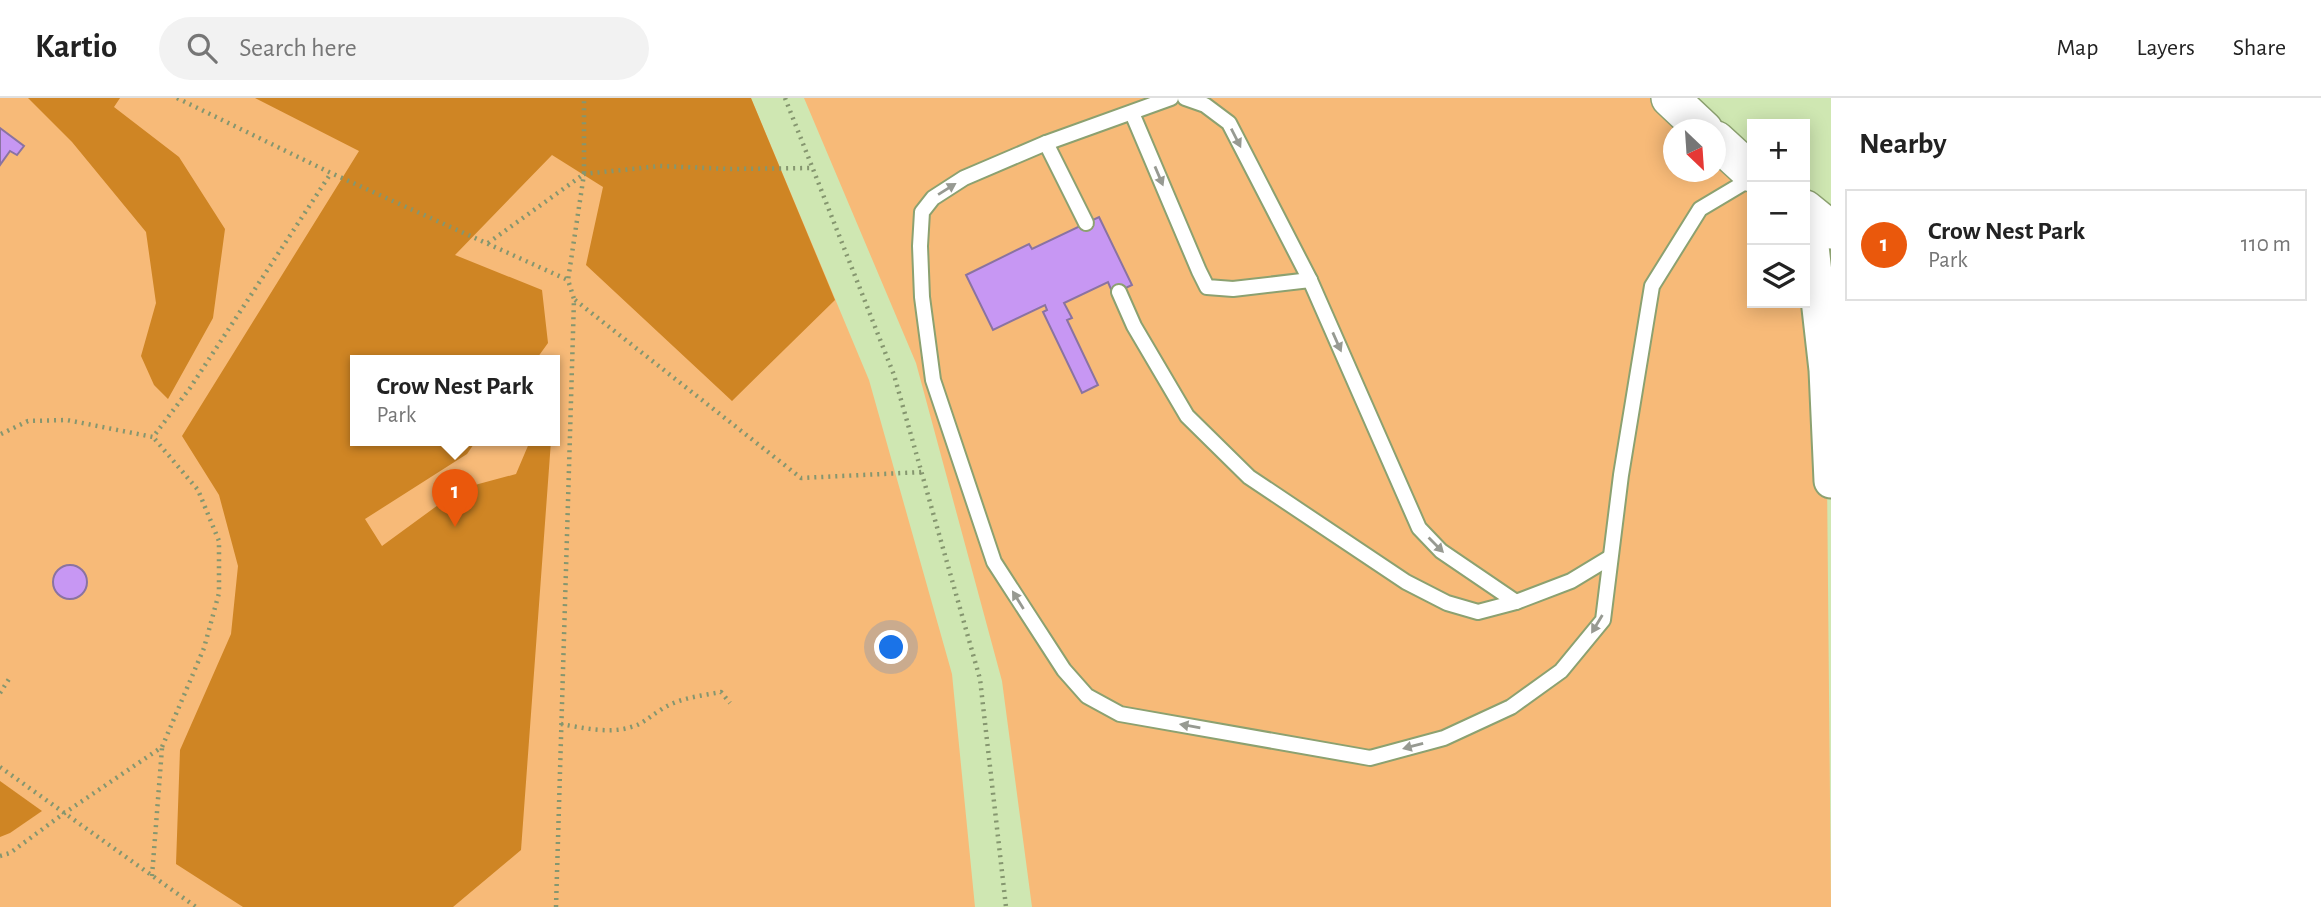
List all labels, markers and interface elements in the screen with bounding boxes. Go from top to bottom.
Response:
search box [159,17,649,80]
icon: search [183,29,221,67]
text: Kartio [35,31,117,64]
text: Search here [239,35,357,61]
text: Map [2056,36,2098,60]
text: Layers [2136,36,2195,60]
text: Share [2233,36,2286,60]
north arrow [1663,119,1726,182]
map controls [1747,119,1810,308]
button: + [1747,119,1810,182]
one-way arrow [1231,128,1242,148]
text: Nearby [1859,129,1947,159]
one-way arrow [1153,166,1164,187]
button: − [1747,182,1810,245]
one-way arrow [937,183,956,196]
text: Crow Nest Park [1928,218,2085,244]
text: 1 [1880,233,1888,256]
text: 110 m [2241,233,2291,256]
button: layers [1747,245,1810,308]
text: Park [1928,249,1968,272]
one-way arrow [1332,331,1343,352]
popup [350,355,560,446]
text: Crow Nest Park [376,373,534,399]
text: Park [376,404,416,427]
pin: 1 [432,469,478,527]
one-way arrow [1427,536,1443,553]
one-way arrow [1012,590,1025,609]
one-way arrow [1591,614,1603,633]
your location [874,630,908,664]
one-way arrow [1179,720,1201,731]
one-way arrow [1402,741,1424,752]

